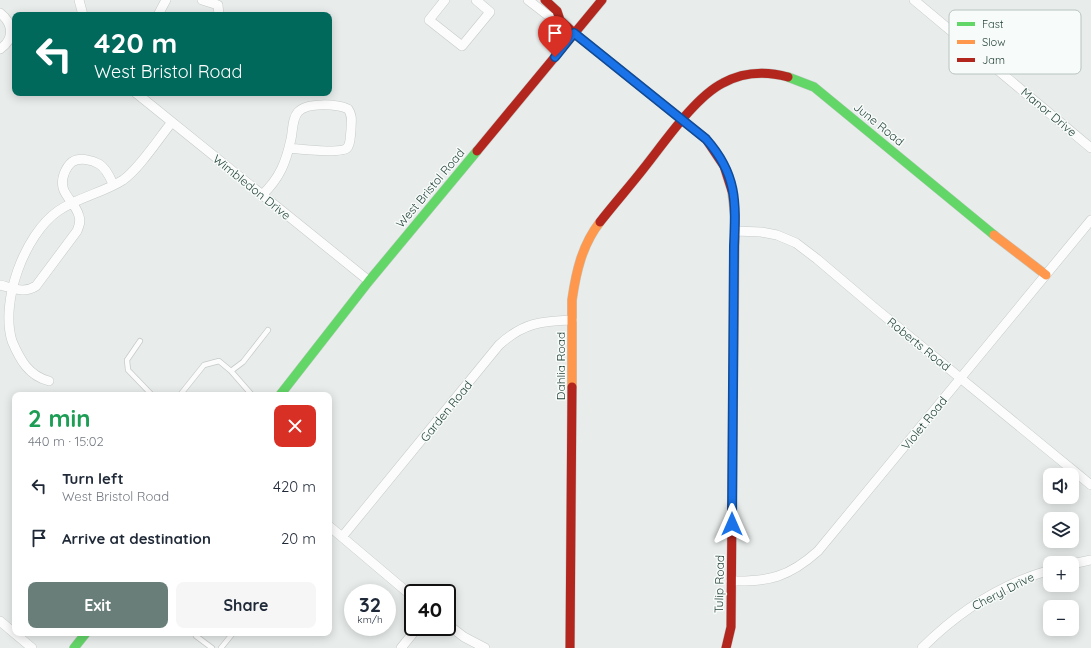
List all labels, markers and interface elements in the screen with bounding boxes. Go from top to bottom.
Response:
legend [949,10,1081,74]
pin [538,16,572,57]
text: Fast [982,17,1004,31]
icon: arrive [544,22,566,44]
text: 420 m [94,25,177,60]
icon: left [28,28,80,80]
text: Slow [982,35,1006,49]
text: Jam [982,53,1005,67]
text: West Bristol Road [94,60,242,83]
street label: Manor Drive [1018,84,1080,140]
street label: June Road [851,99,907,149]
street label: West Bristol Road [392,145,468,231]
street label: Wimbledon Drive [210,151,294,223]
street label: Roberts Road [884,314,954,374]
street label: Dahlia Road [553,332,568,400]
street label: Garden Road [417,377,475,445]
street label: Violet Road [898,393,950,453]
text: 2 min [28,403,90,433]
button: close [274,405,316,447]
text: 440 m · 15:02 [28,433,104,449]
map controls [1043,468,1079,636]
button: sound [1043,468,1079,504]
text: Turn left [62,469,124,488]
icon: left [28,475,50,497]
text: 420 m [273,477,316,496]
text: West Bristol Road [62,488,169,504]
position arrow [711,503,753,545]
button: layers [1043,512,1079,548]
icon: arrive [28,527,50,549]
text: Arrive at destination [62,529,211,548]
text: 20 m [281,529,316,548]
street label: Tulip Road [711,555,727,613]
button: + [1043,556,1079,592]
street label: Cheryl Drive [969,569,1037,613]
button: Exit [28,582,168,628]
button: Share [176,582,316,628]
speed limit sign: 40 [404,584,456,636]
text: 32 [359,592,381,617]
button: − [1043,600,1079,636]
text: km/h [357,613,383,626]

